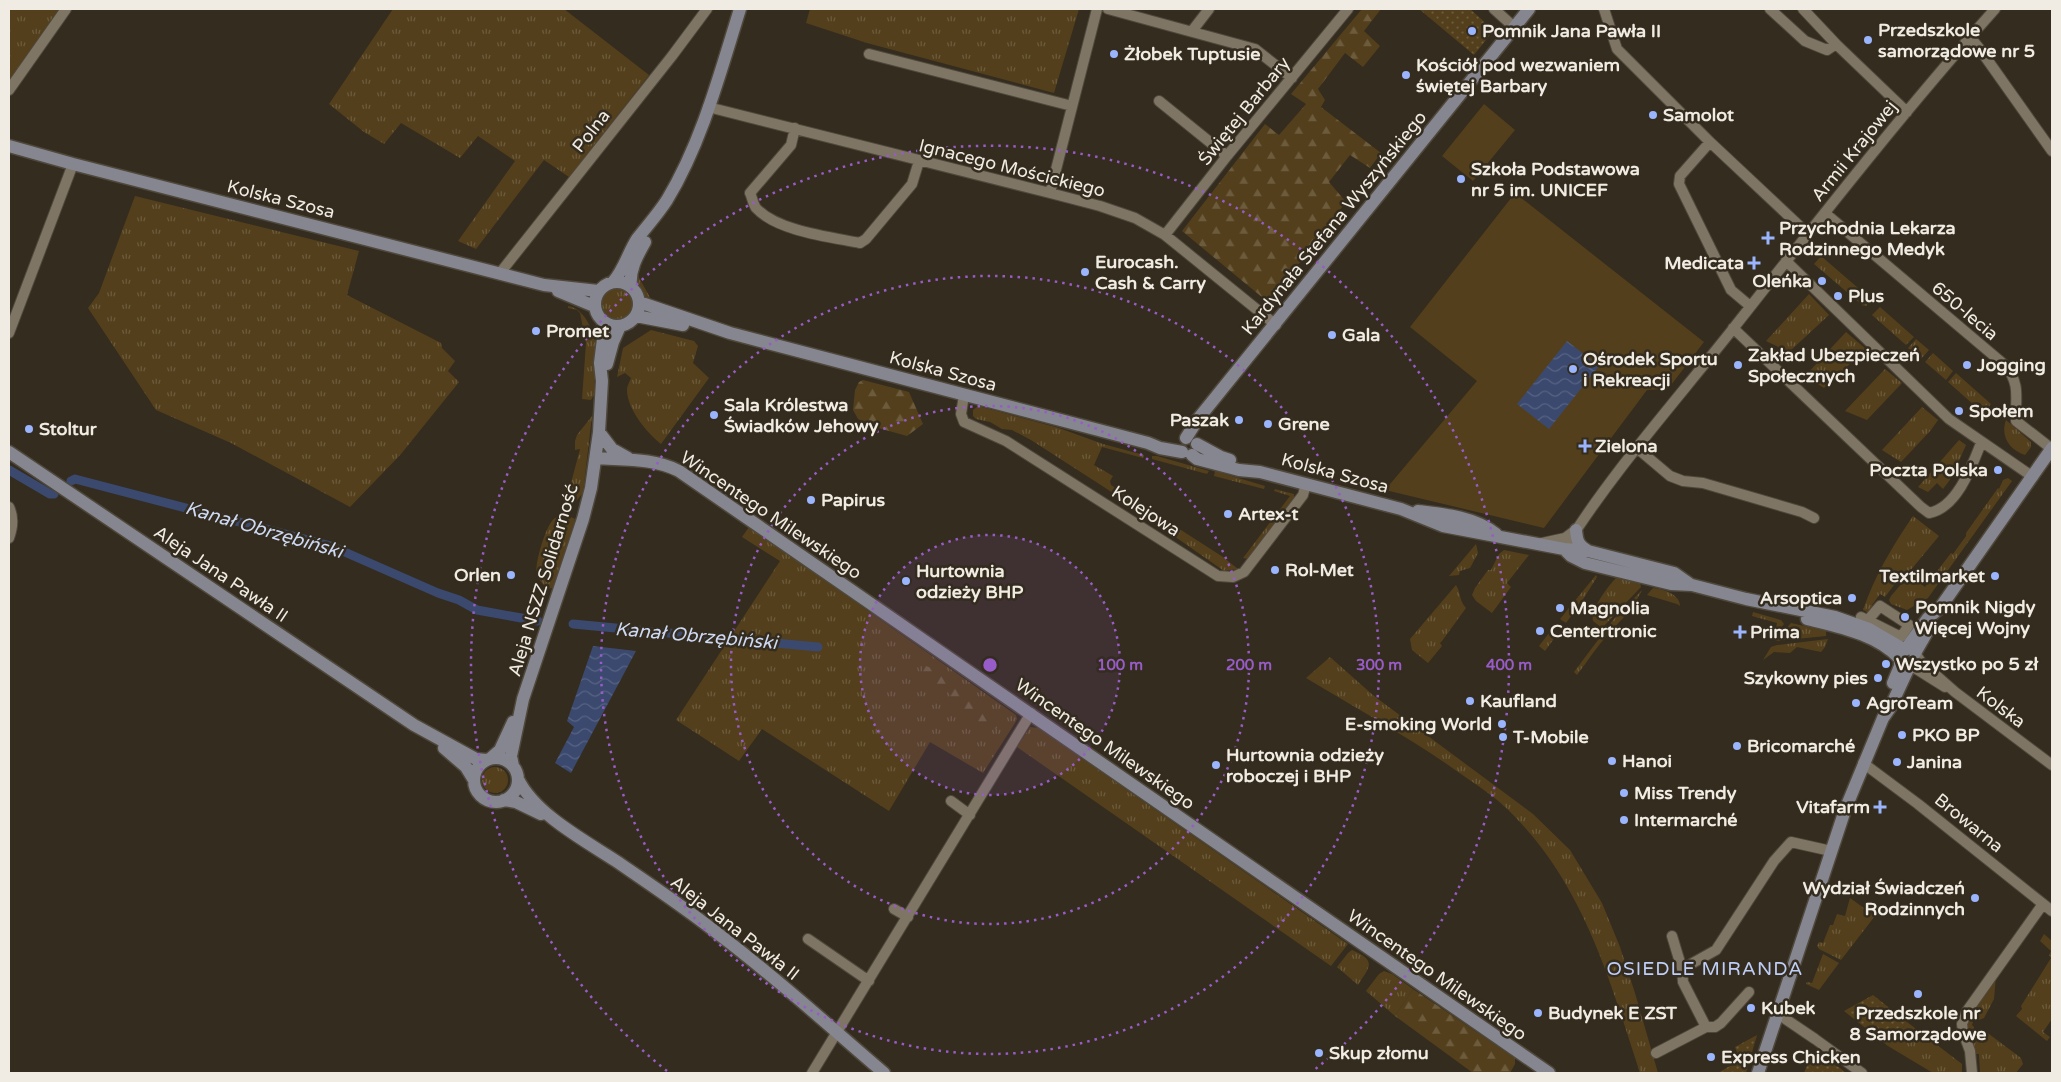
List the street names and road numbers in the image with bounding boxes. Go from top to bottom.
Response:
street label: Świętej Barbary [1194,52,1295,170]
street label: Armii Krajowej [1807,96,1901,206]
street label: Polna [567,105,615,157]
street label: Kardynała Stefana Wyszyńskiego [1237,107,1431,339]
street label: Ignacego Mościckiego [917,134,1107,202]
street label: Kolska Szosa [225,175,337,223]
street label: 650-lecia [1927,277,2003,345]
street label: Kolska Szosa [887,346,999,396]
street label: Wincentego Milewskiego [676,446,866,584]
street label: Kolska Szosa [1279,448,1391,498]
street label: Aleja NSZZ Solidarność [503,481,583,679]
street label: Kolejowa [1108,481,1184,541]
street label: Aleja Jana Pawła II [150,521,292,627]
street label: Wincentego Milewskiego [1011,674,1199,814]
street label: Kolska [1972,681,2030,733]
street label: Browarna [1930,789,2008,857]
street label: Aleja Jana Pawła II [666,871,804,985]
street label: Wincentego Milewskiego [1343,905,1531,1045]

